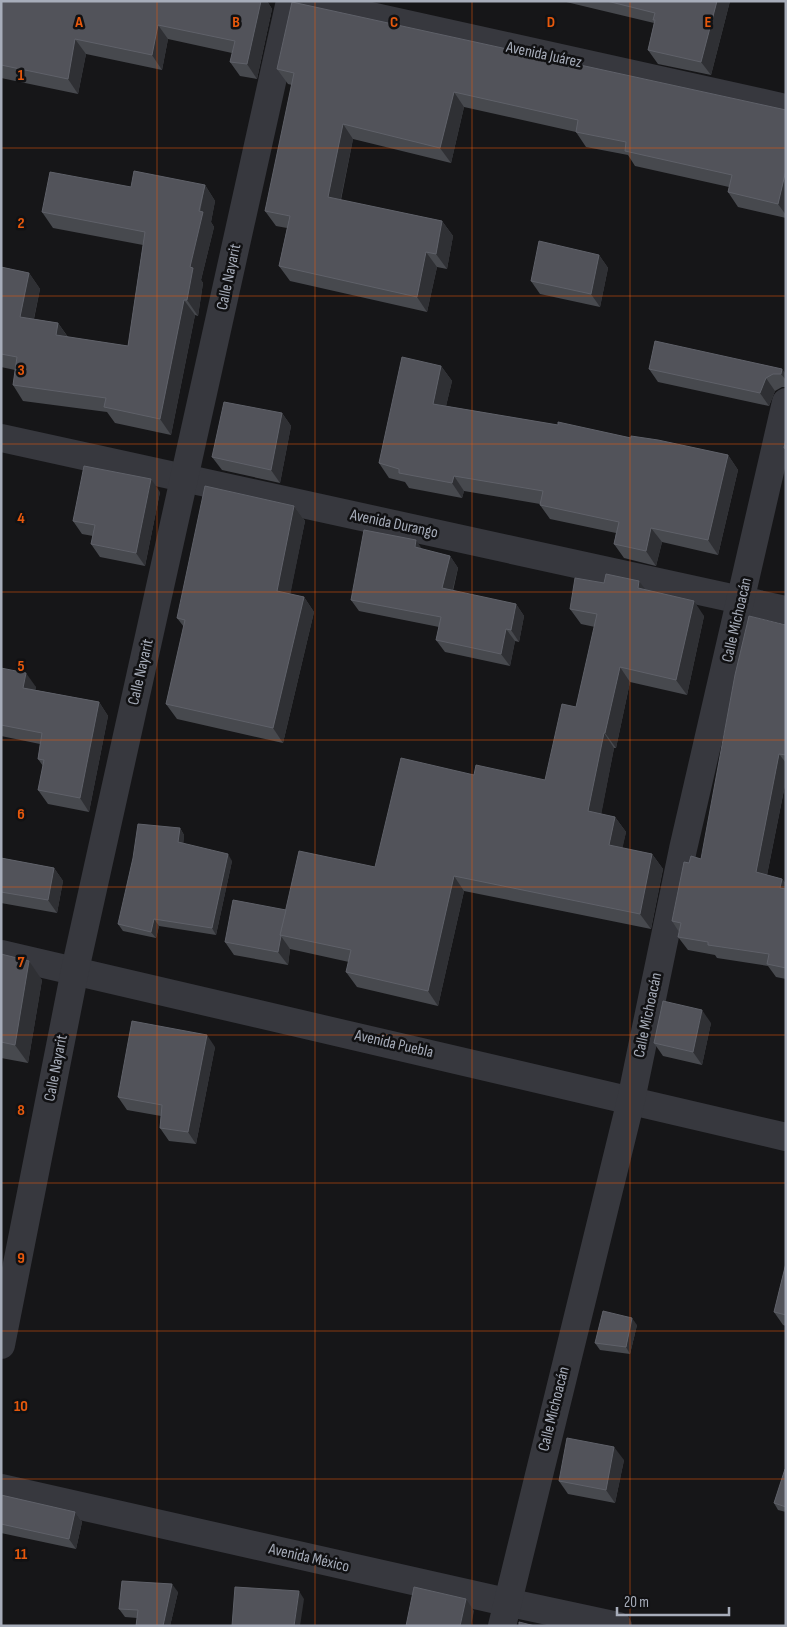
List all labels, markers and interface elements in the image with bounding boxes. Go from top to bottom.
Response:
text: A [74,13,83,32]
text: B [232,13,240,32]
text: C [390,13,398,32]
text: D [547,13,555,32]
text: E [705,13,712,32]
street label: Avenida Juárez [503,37,584,72]
text: 1 [18,66,25,85]
text: 2 [17,214,25,233]
street label: Calle Nayarit [213,242,245,312]
text: 3 [17,361,25,380]
street label: Avenida Durango [347,505,440,543]
text: 4 [17,509,25,528]
street label: Calle Michoacán [718,576,756,664]
street label: Calle Nayarit [124,637,158,707]
text: 5 [17,657,25,676]
text: 6 [17,805,25,824]
text: 7 [18,953,25,972]
street label: Calle Michoacán [630,971,666,1059]
street label: Avenida Puebla [352,1026,435,1062]
street label: Calle Nayarit [40,1033,72,1103]
text: 8 [17,1101,25,1120]
text: 9 [17,1249,25,1268]
street label: Calle Michoacán [534,1365,574,1453]
text: 10 [14,1397,28,1416]
street label: Avenida México [266,1539,351,1576]
text: 11 [15,1545,28,1564]
scale bar [617,1584,730,1616]
text: 20 m [624,1593,649,1612]

